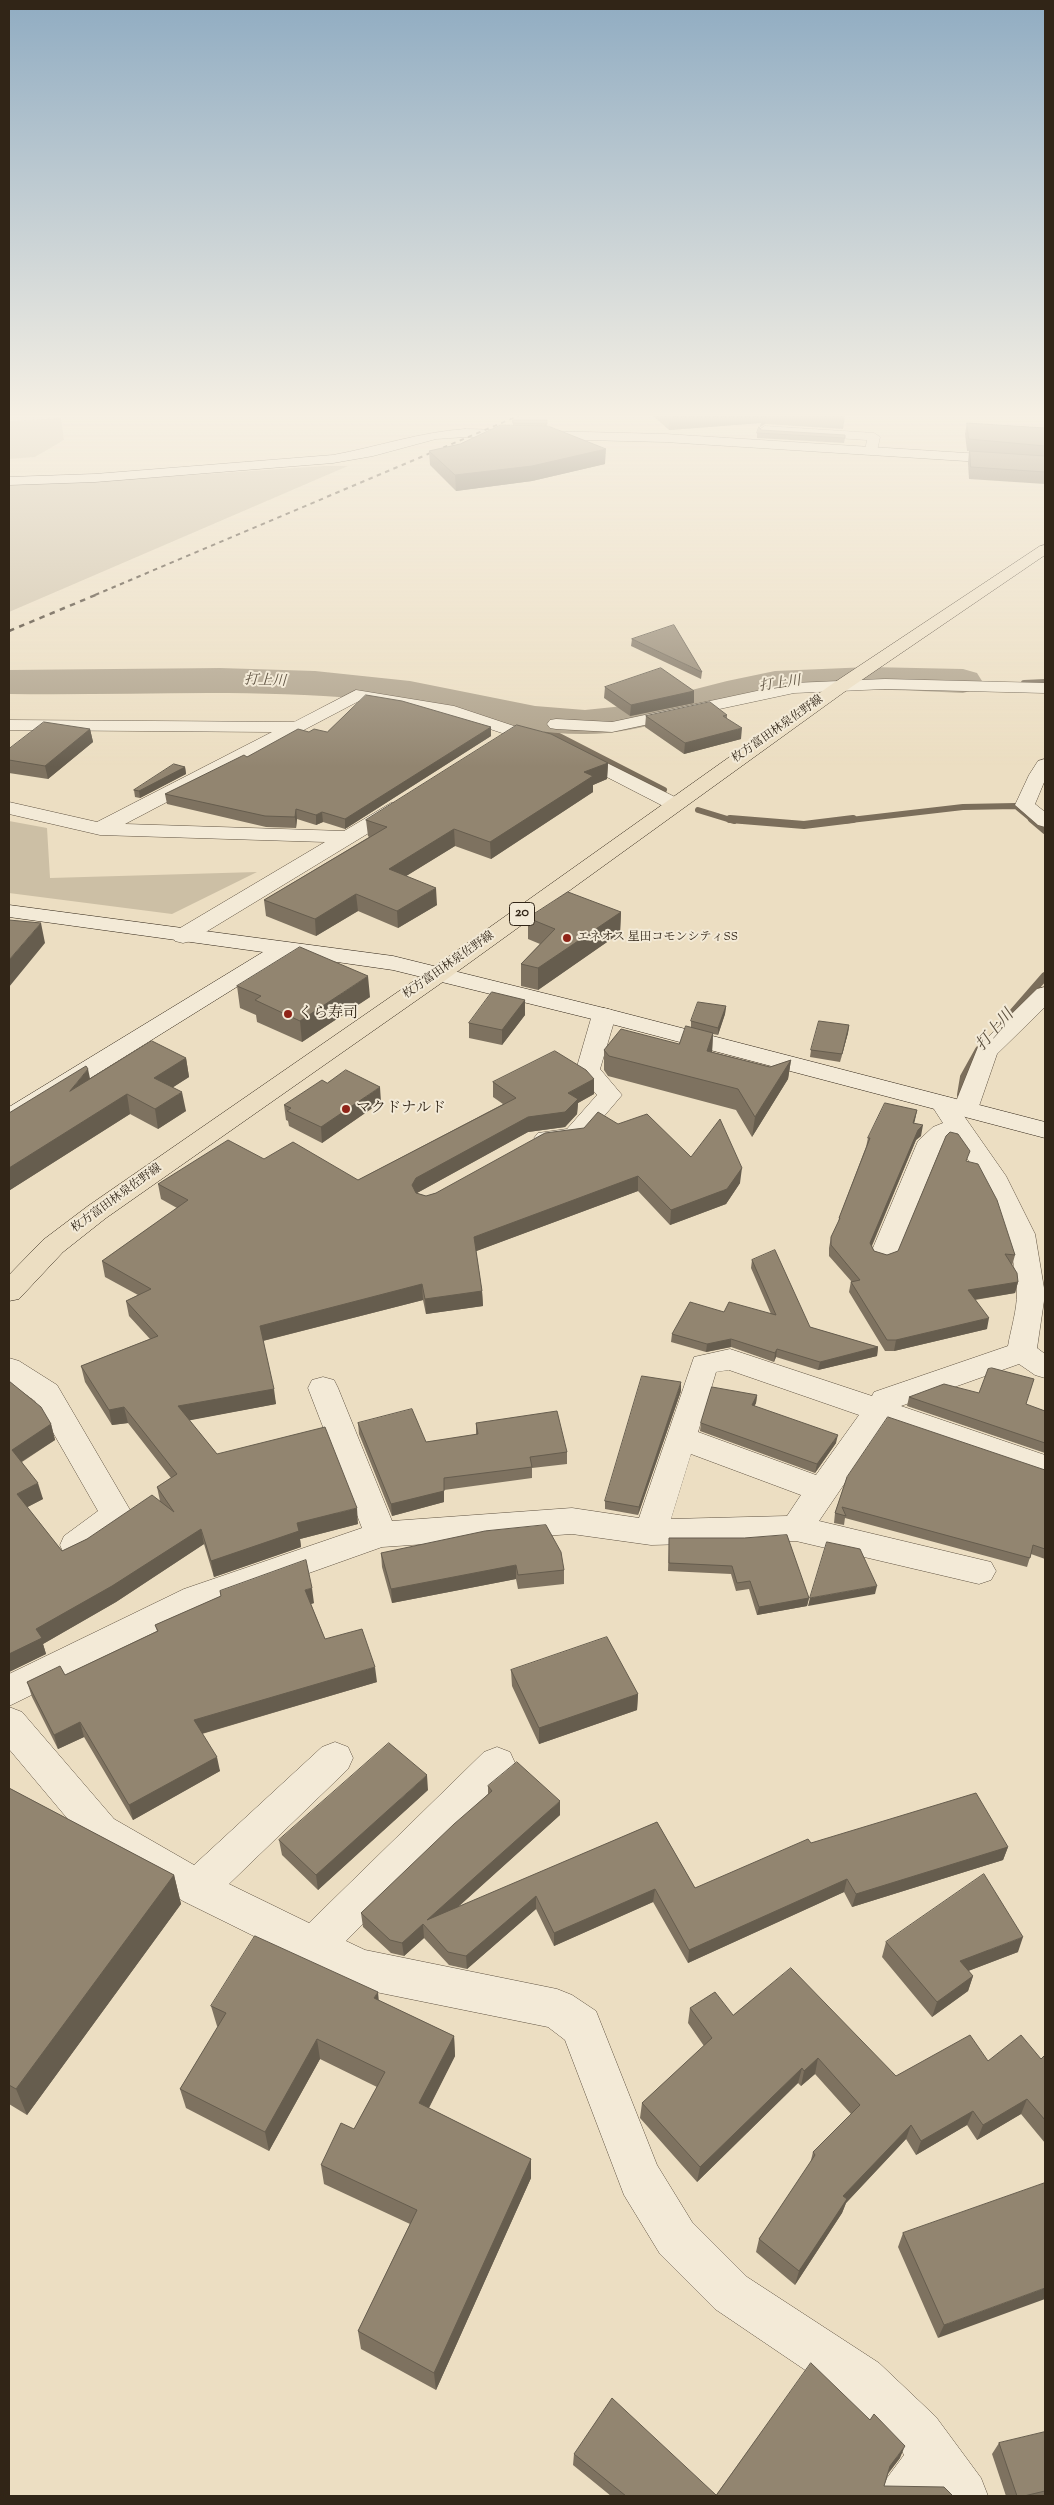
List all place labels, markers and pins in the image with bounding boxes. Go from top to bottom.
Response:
place label: エネオス 星田コモンシティSS [577,931,738,945]
marker: エネオス 星田コモンシティSS [561,932,573,944]
place label: くら寿司 [298,1005,358,1023]
marker: くら寿司 [282,1008,294,1020]
place label: マクドナルド [356,1100,446,1118]
marker: マクドナルド [340,1103,352,1115]

